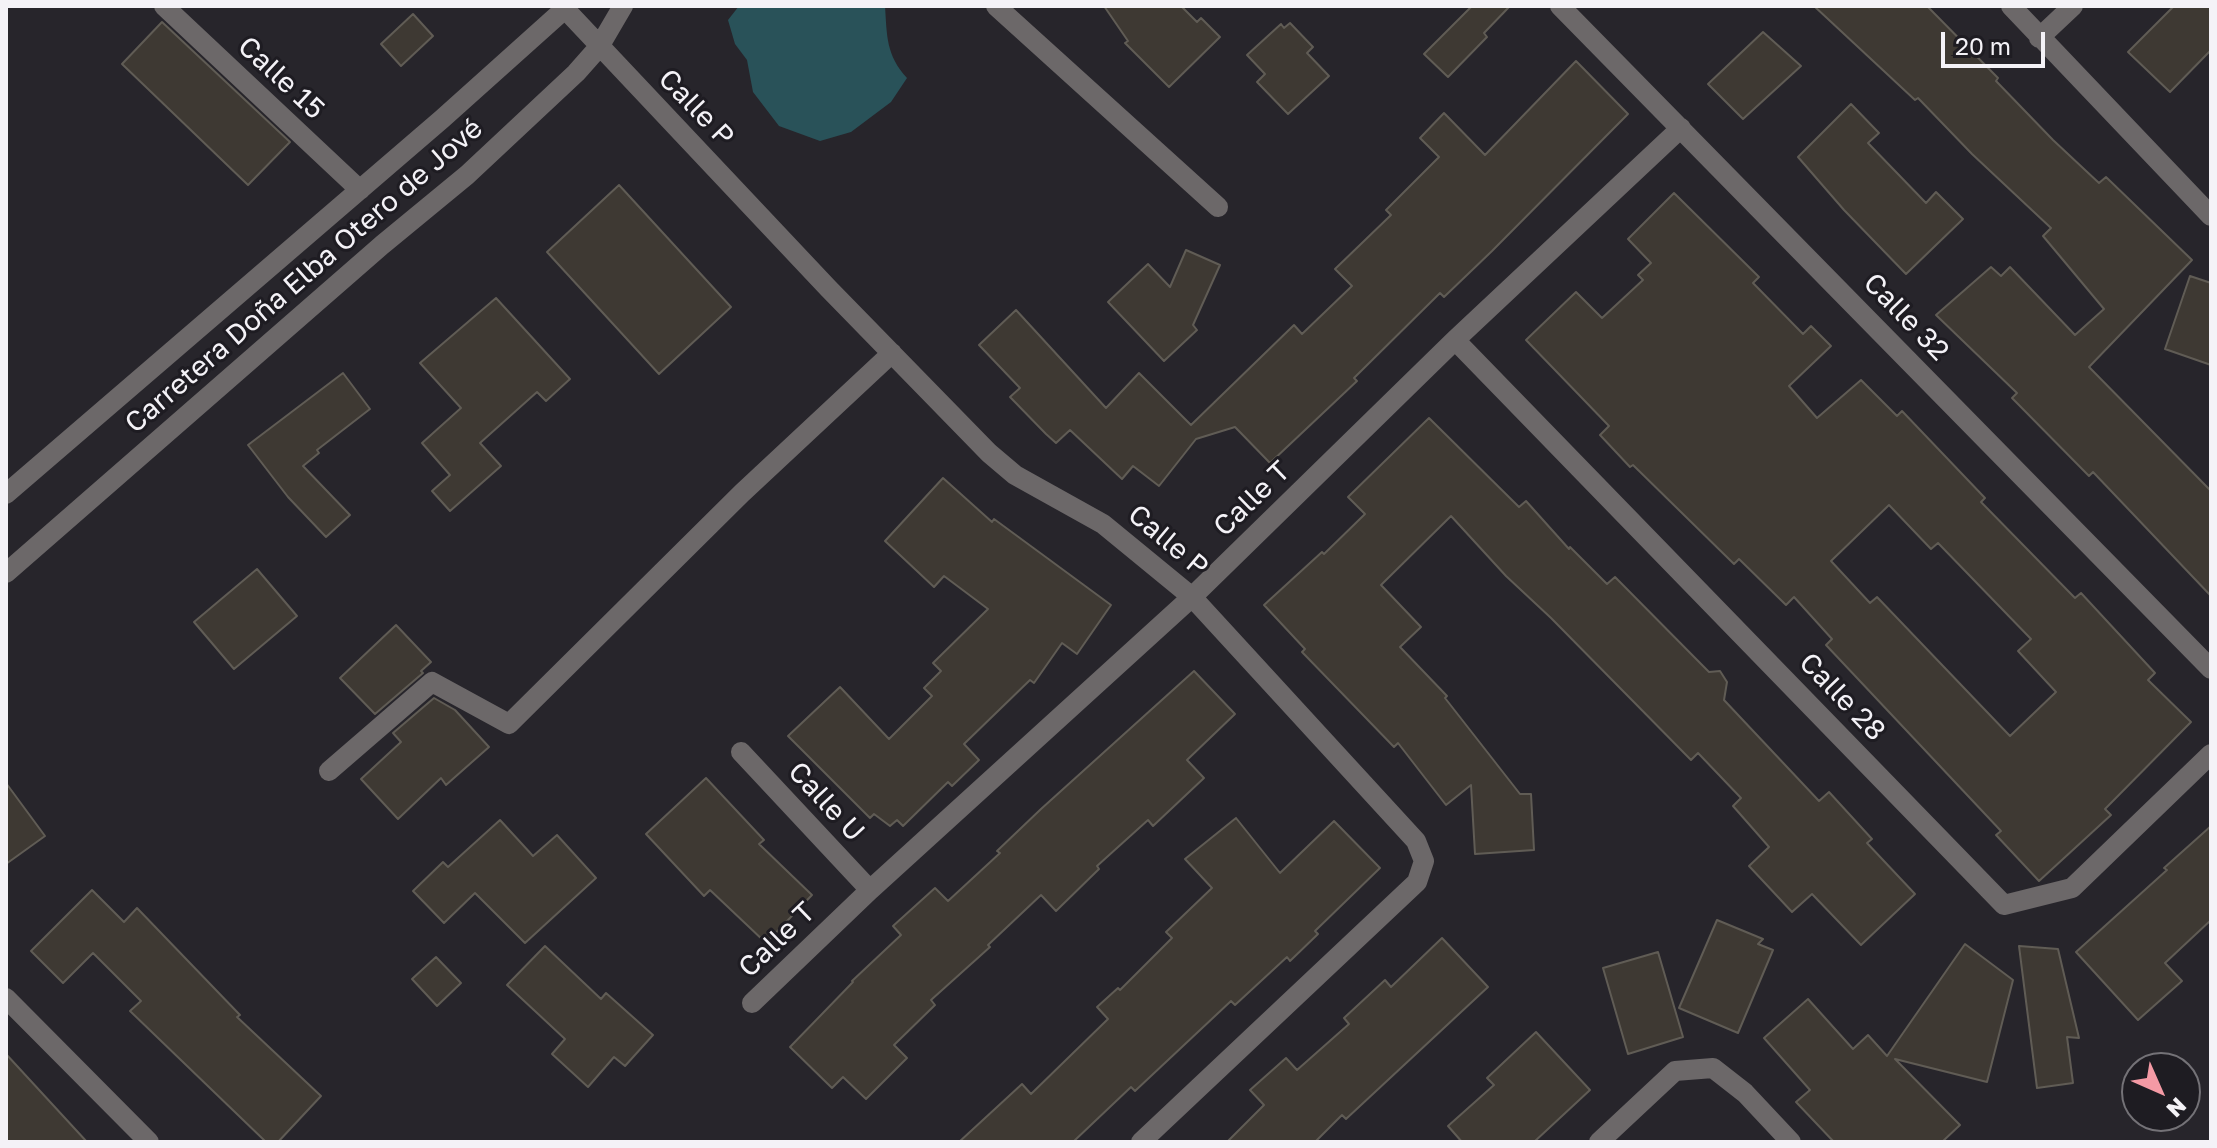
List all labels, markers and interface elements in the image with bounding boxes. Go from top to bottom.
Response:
scale bar [1945,16,2049,66]
street label: Calle 15 [231,30,331,126]
text: 20 m [1955,31,2011,60]
street label: Calle P [651,62,741,154]
street label: Carretera Doña Elba Otero de Jové [119,112,489,440]
street label: Calle 32 [1856,266,1956,368]
street label: Calle T [1207,455,1297,543]
street label: Calle P [1121,498,1215,584]
street label: Calle 28 [1792,646,1892,748]
street label: Calle U [781,755,871,849]
street label: Calle T [732,896,822,984]
north arrow [2121,1052,2201,1132]
text: N [2161,1092,2192,1123]

